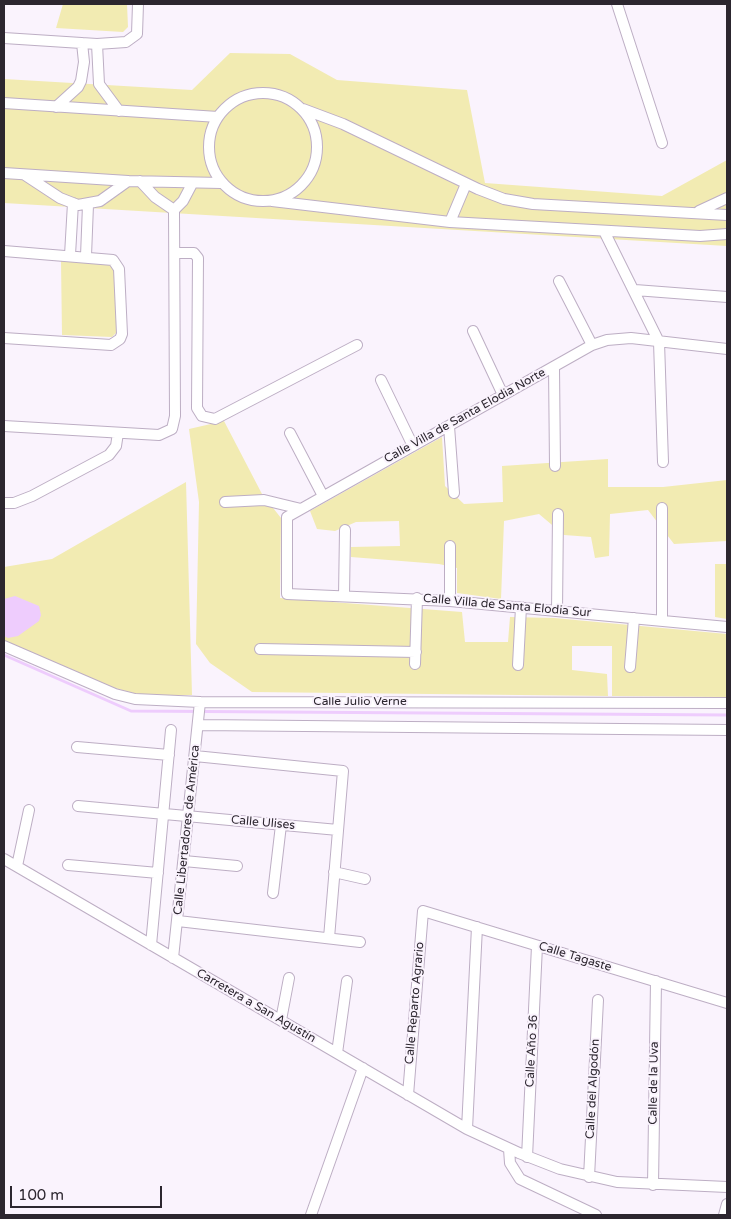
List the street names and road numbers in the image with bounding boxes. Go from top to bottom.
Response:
street label: Calle Villa de Santa Elodia Norte [382,366,548,466]
street label: Calle Villa de Santa Elodia Sur [422,591,592,621]
street label: Calle Julio Verne [313,695,407,709]
street label: Calle Libertadores de América [171,744,203,916]
street label: Calle Ulises [230,813,296,833]
street label: Calle Tagaste [537,939,613,975]
street label: Calle Reparto Agrario [402,941,428,1065]
street label: Carretera a San Agustín [194,966,318,1046]
street label: Calle Año 36 [523,1014,541,1088]
street label: Calle del Algodón [583,1039,603,1139]
street label: Calle de la Uva [646,1041,662,1125]

